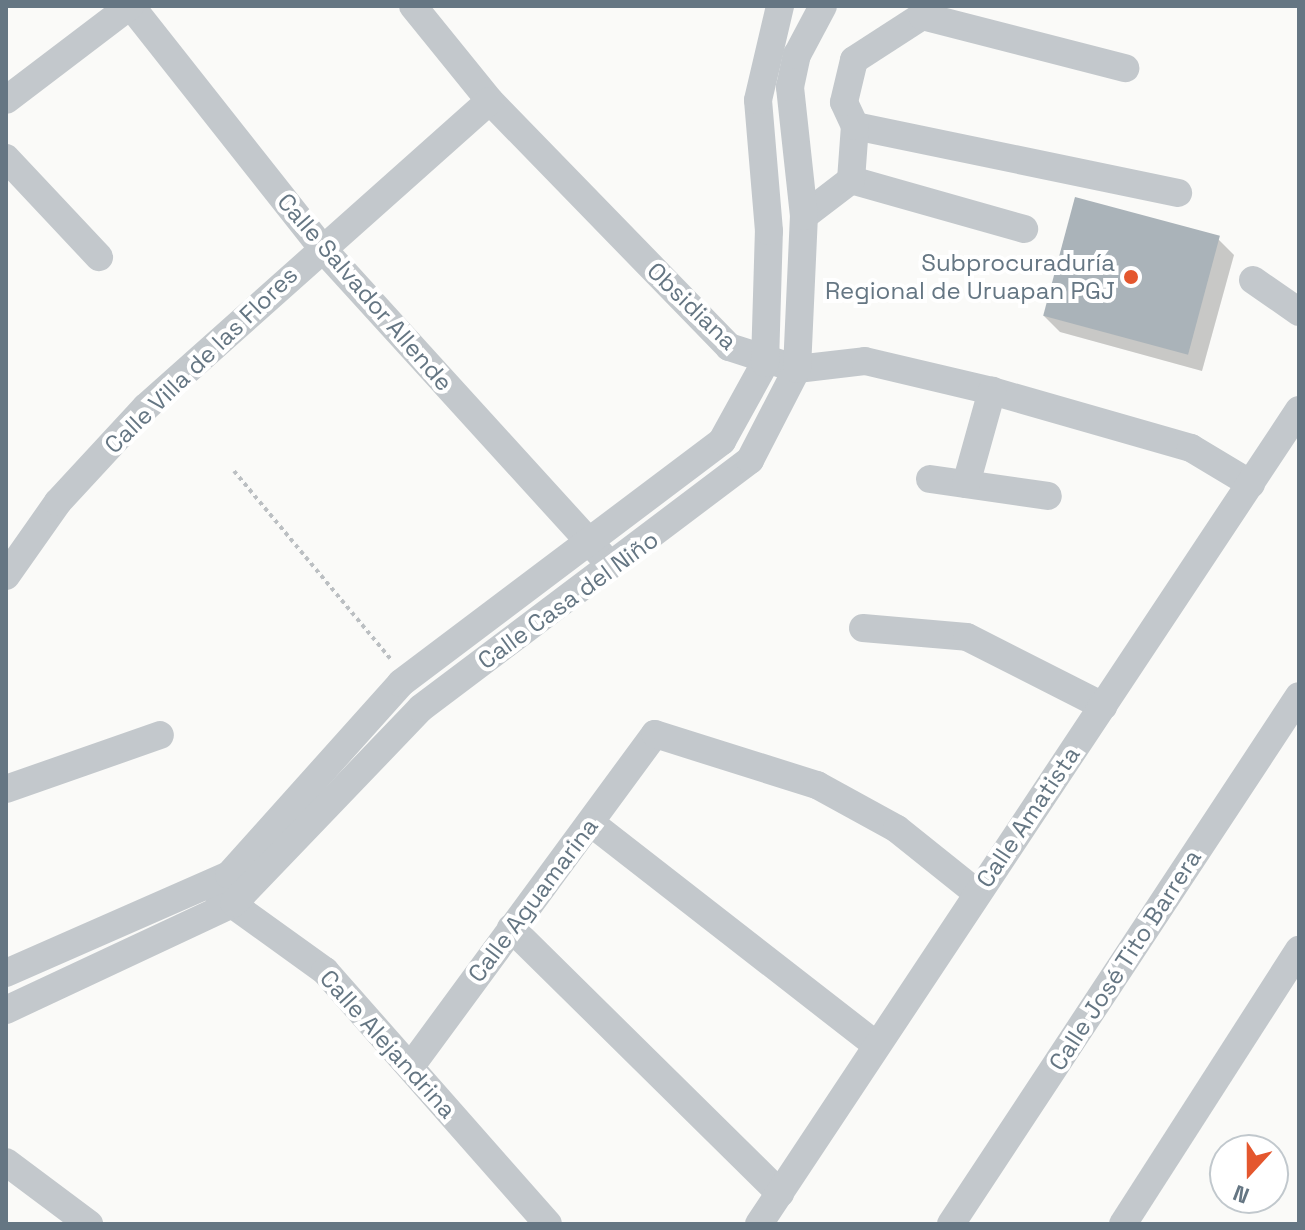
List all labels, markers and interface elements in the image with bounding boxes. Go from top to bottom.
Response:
street label: Calle Salvador Allende [271,187,459,397]
place label: Subprocuraduría Regional de Uruapan PGJ [825,249,1115,305]
street label: Obsidiana [641,256,743,356]
street label: Calle Villa de las Flores [98,260,304,460]
marker: Subprocuraduría Regional de Uruapan PGJ [1122,268,1140,286]
street label: Calle Casa del Niño [472,525,664,675]
street label: Calle Amatista [970,741,1086,893]
street label: Calle Aguamarina [462,812,604,988]
street label: Calle José Tito Barrera [1043,844,1207,1076]
street label: Calle Alejandrina [314,964,462,1124]
north arrow [1209,1134,1289,1214]
text: N [1229,1179,1253,1210]

